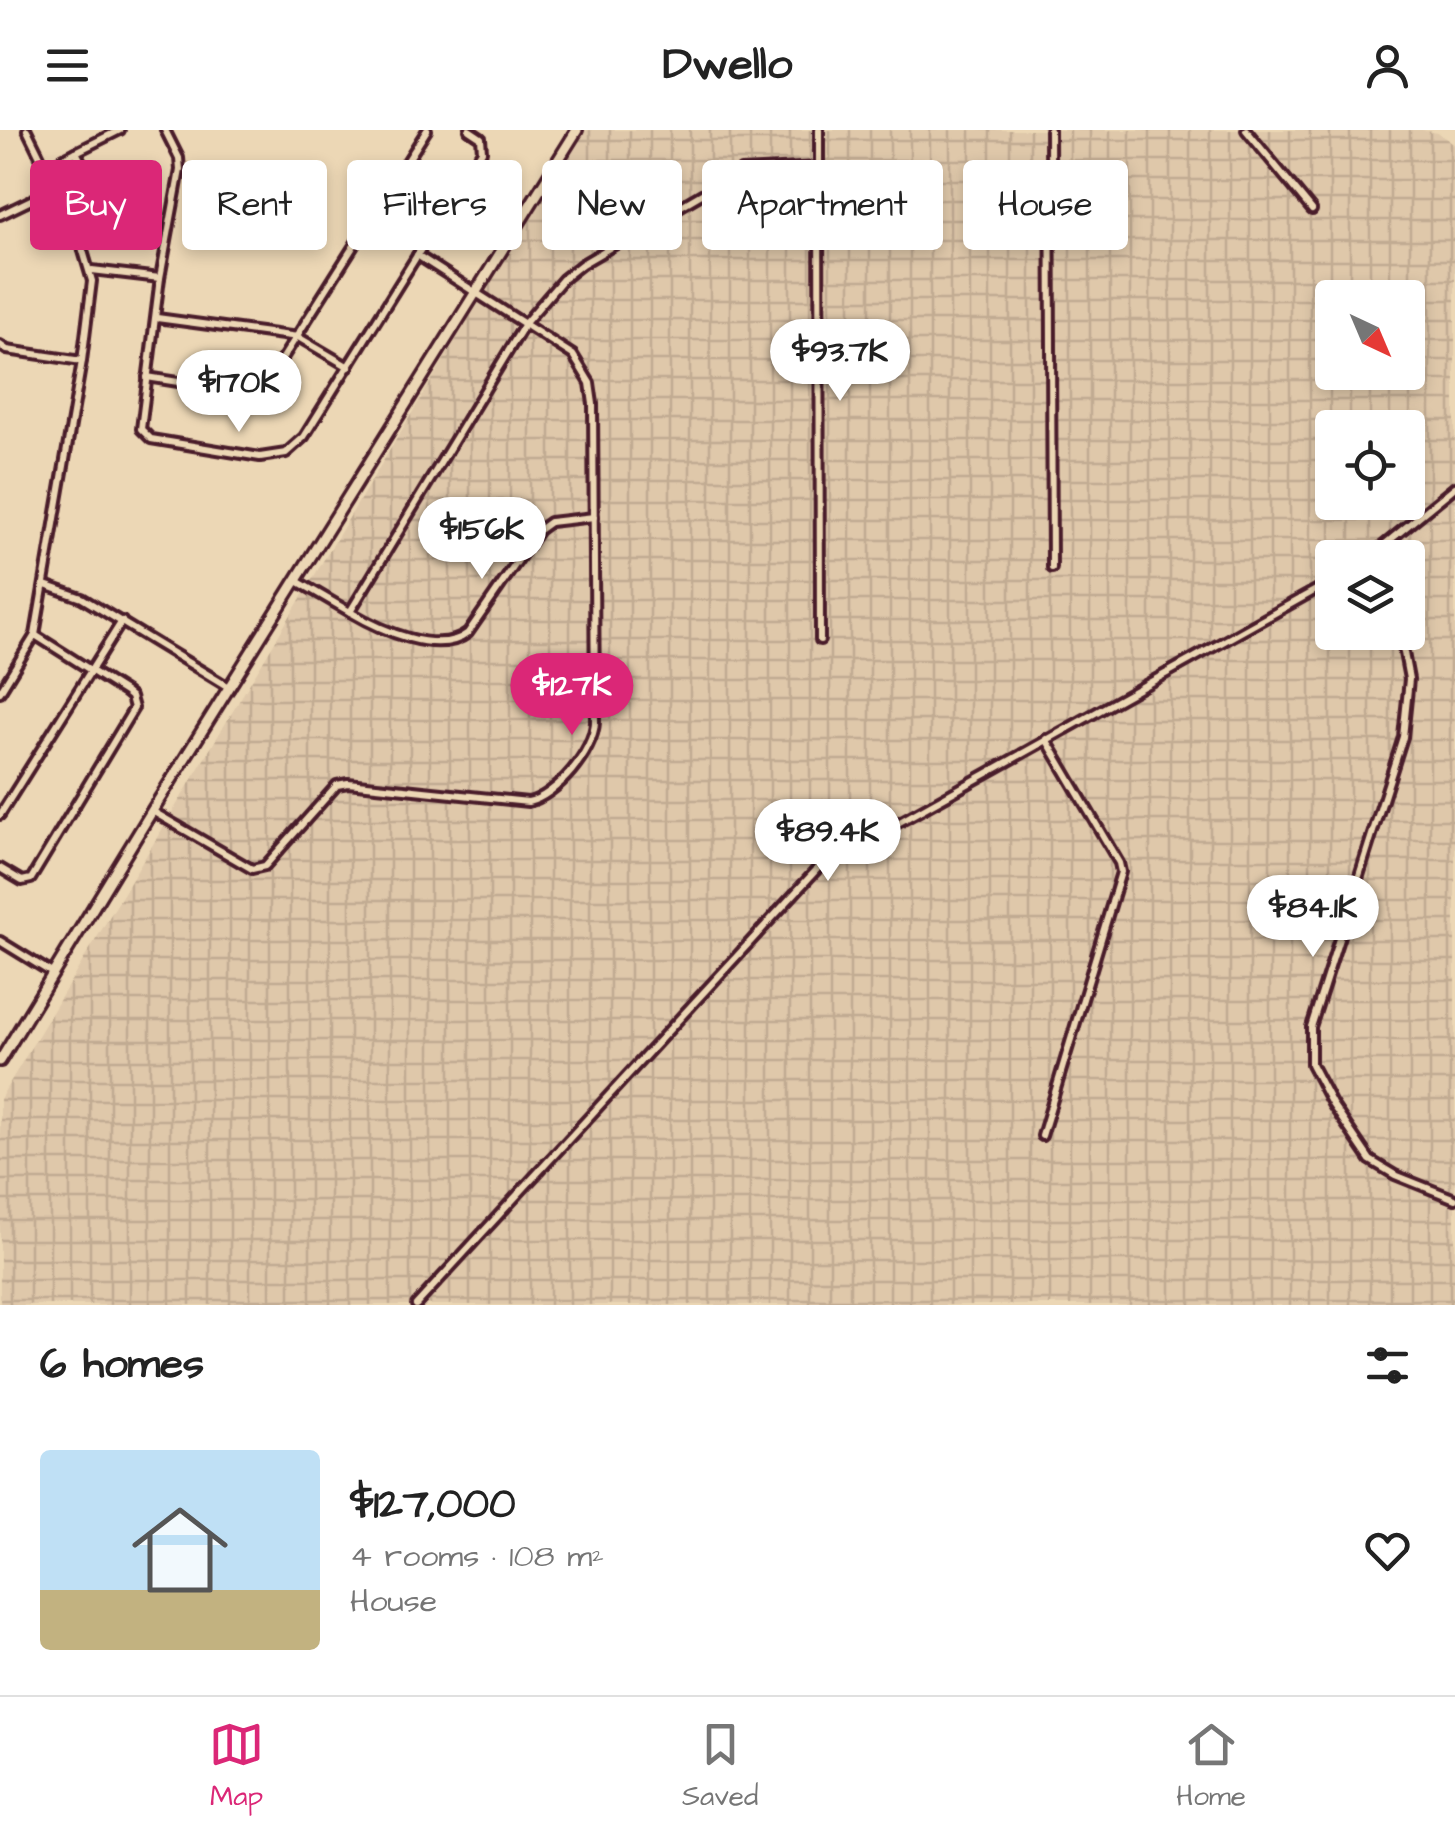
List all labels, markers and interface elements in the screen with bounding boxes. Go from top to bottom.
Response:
text: Dwello [663,34,792,96]
icon: menu [40,38,95,93]
icon: person [1360,38,1415,93]
chip: Buy [30,160,162,250]
chip: Rent [182,160,327,250]
chip: Filters [347,160,522,250]
chip: New [542,160,682,250]
chip: Apartment [702,160,943,250]
chip: House [963,160,1128,250]
north arrow [1315,280,1425,390]
map controls [1315,280,1425,650]
pin: $93.7K [759,319,921,404]
text: $93.7K [792,329,888,374]
pin: $170K [169,350,309,435]
text: $170K [198,360,280,405]
button: locate [1315,410,1425,520]
pin: $156K [412,497,552,582]
text: $156K [440,507,524,552]
button: layers [1315,540,1425,650]
pin: $127K [502,653,642,738]
text: $127K [532,663,612,708]
pin: $89.4K [747,799,909,884]
text: $89.4K [777,809,879,854]
pin: $84.1K [1232,875,1394,960]
text: $84.1K [1269,885,1357,930]
text: 6 homes [40,1336,204,1394]
icon: filters [1360,1338,1415,1393]
text: $127,000 [350,1476,516,1534]
icon: home [120,1490,240,1610]
icon: heart [1360,1523,1415,1578]
text: 4 rooms · 108 m² [350,1534,604,1579]
text: House [350,1579,437,1624]
tab: Map [209,1717,264,1816]
tab: Saved [682,1717,758,1816]
tab: Home [1176,1717,1246,1816]

